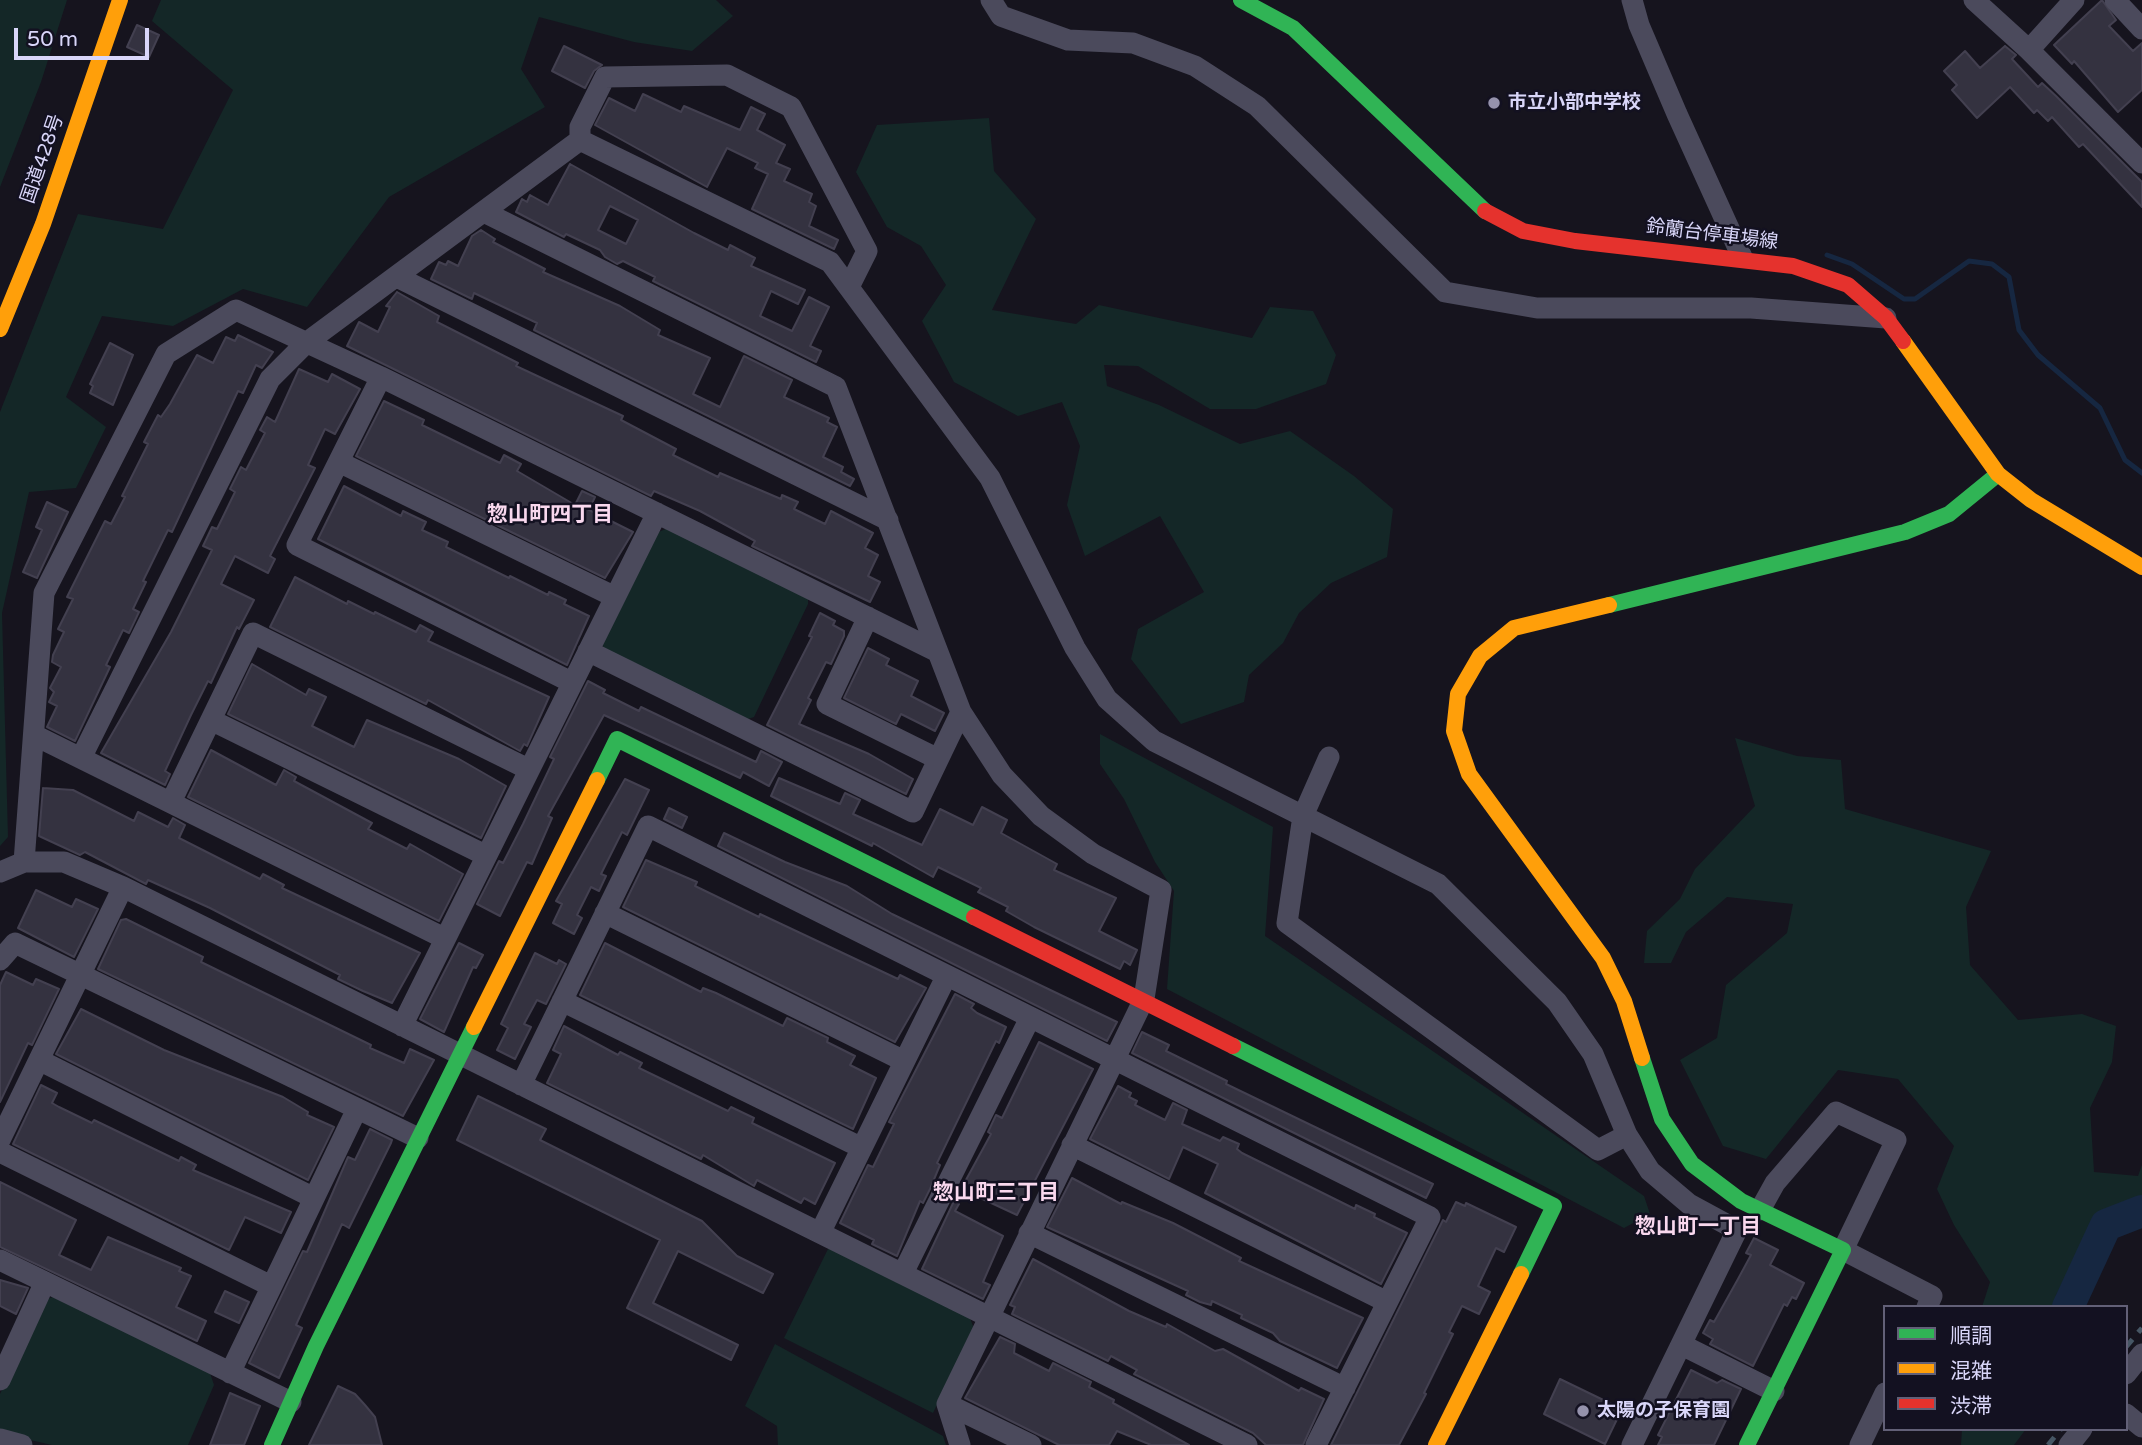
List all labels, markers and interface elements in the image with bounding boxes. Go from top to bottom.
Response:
scale bar [18,14,152,58]
text: 50 m [27,27,78,52]
place label: 市立小部中学校 [1508,92,1641,114]
marker: 市立小部中学校 [1486,95,1502,111]
street label: 国道428号 [17,111,69,207]
street label: 鈴蘭台停車場線 [1645,216,1779,254]
district label: 惣山町四丁目 [487,502,613,528]
district label: 惣山町三丁目 [933,1180,1059,1206]
district label: 惣山町一丁目 [1635,1214,1761,1240]
legend [1883,1305,2128,1431]
text: 順調 [1950,1324,1992,1349]
text: 混雑 [1950,1359,1992,1384]
text: 渋滞 [1950,1394,1992,1419]
place label: 太陽の子保育園 [1597,1400,1730,1422]
marker: 太陽の子保育園 [1575,1403,1591,1419]

